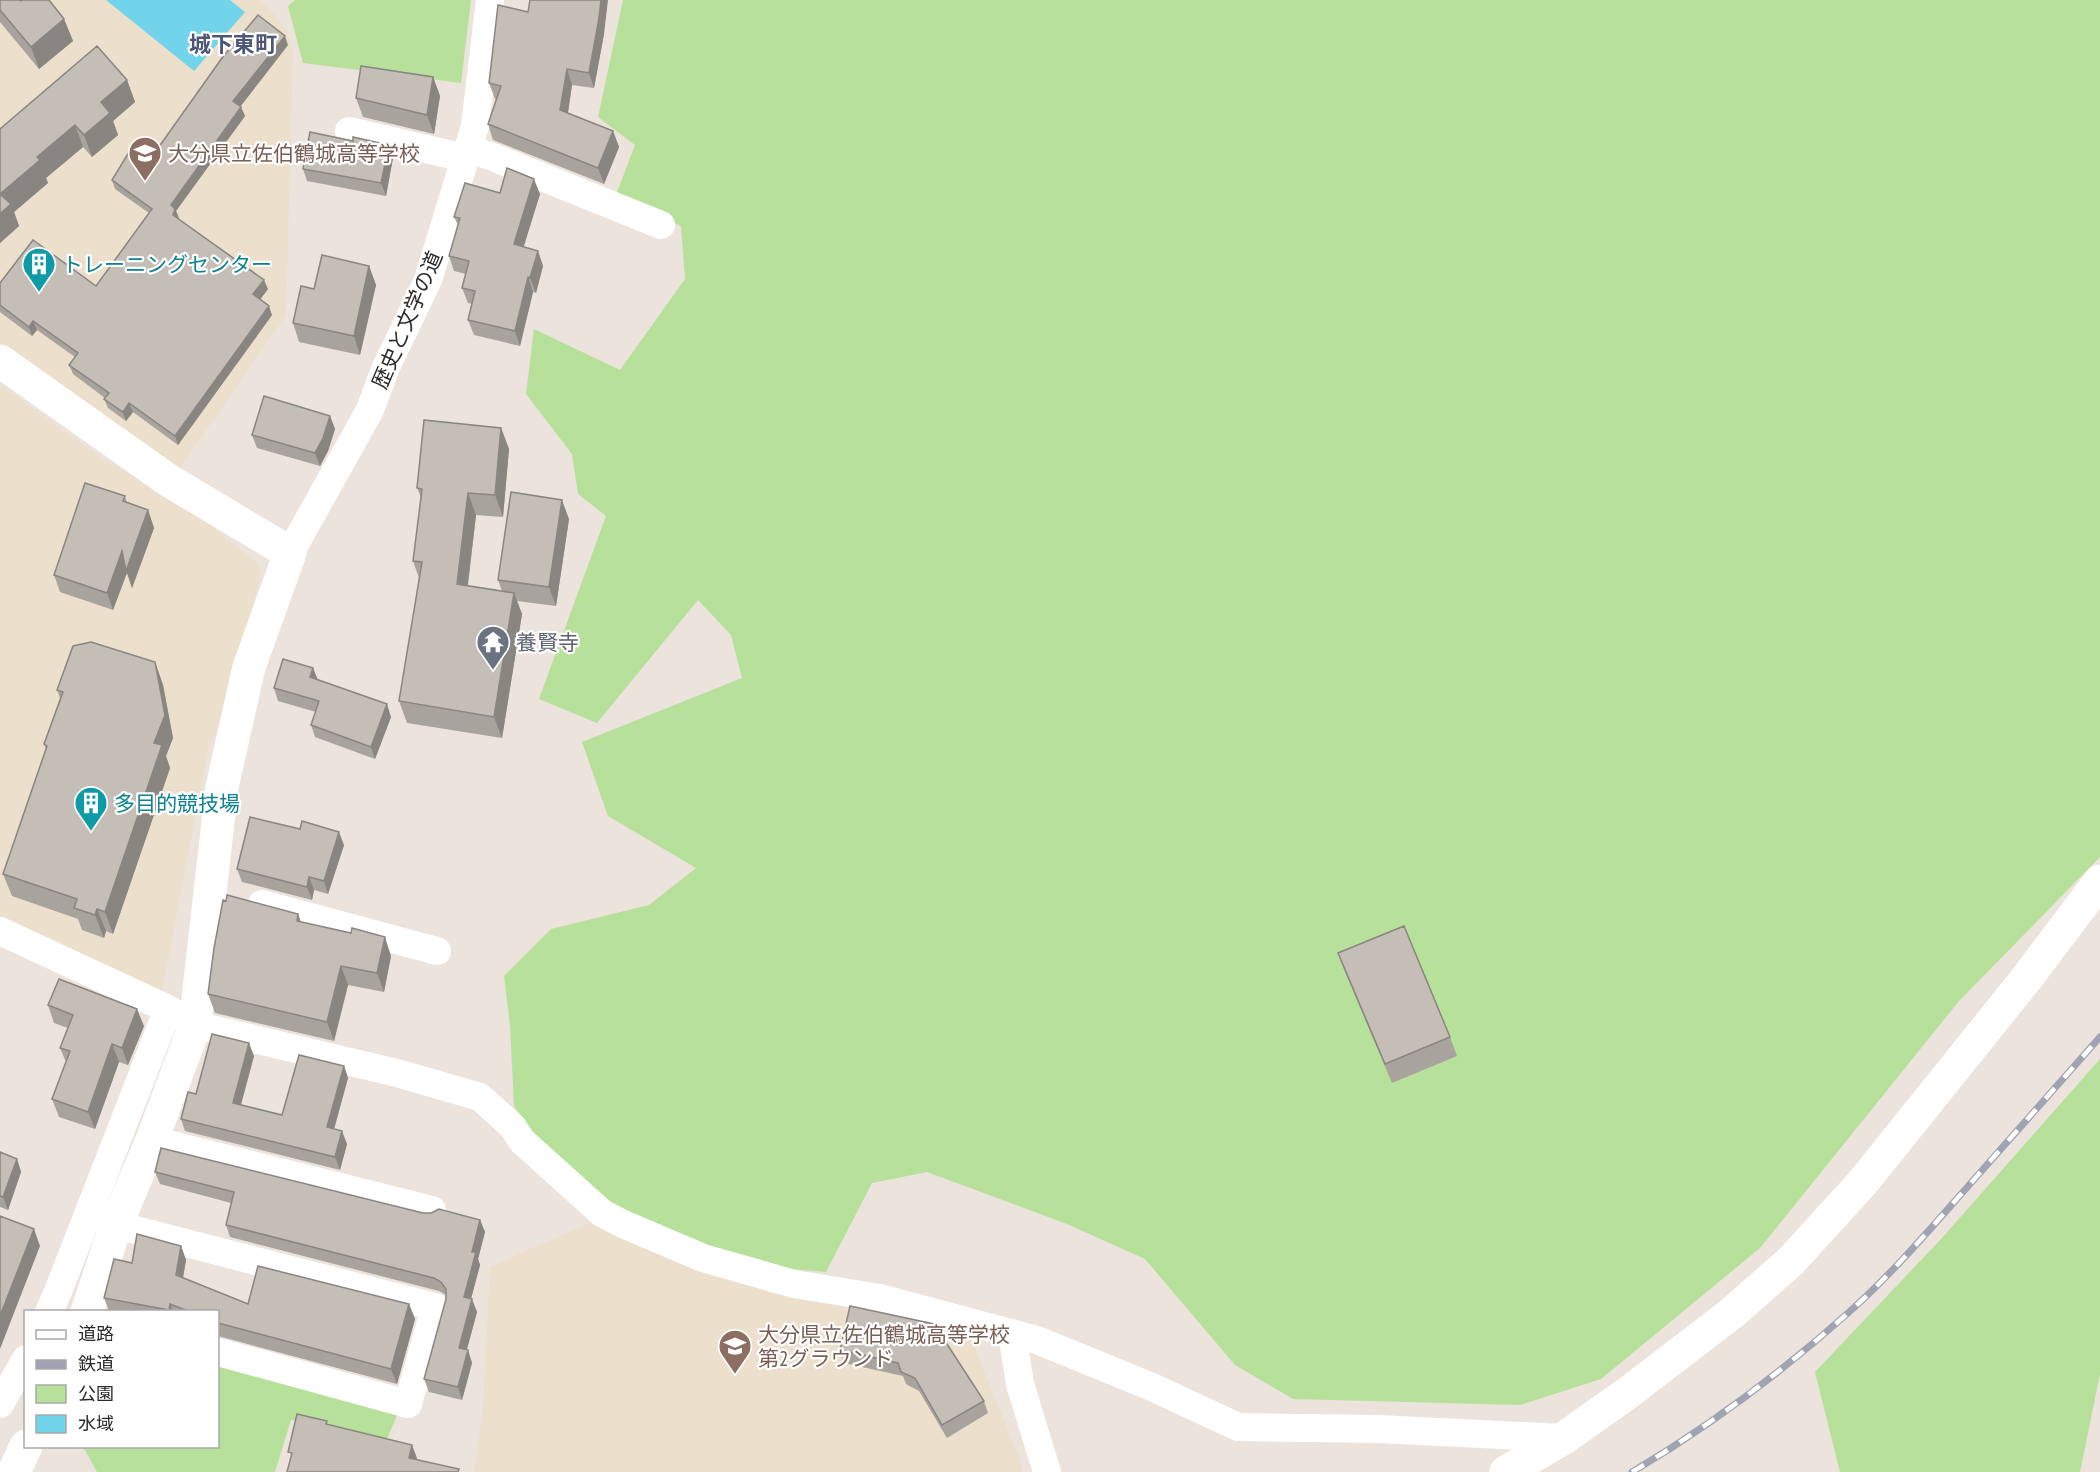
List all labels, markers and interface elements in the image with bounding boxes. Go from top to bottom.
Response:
district label: 城下東町 [189,30,277,58]
school or university icon: 大分県立佐伯鶴城高等学校 [127,135,163,182]
place label: 大分県立佐伯鶴城高等学校 [168,140,420,167]
building icon: トレーニングセンター [21,246,57,293]
street label: 歴史と文学の道 [366,247,448,393]
place label: トレーニングセンター [62,251,272,278]
temple icon: 養賢寺 [475,624,511,671]
place label: 養賢寺 [516,629,579,656]
building icon: 多目的競技場 [73,785,109,832]
place label: 多目的競技場 [114,790,240,817]
legend [24,1310,219,1448]
place label: 大分県立佐伯鶴城高等学校 第2グラウンド [758,1321,1010,1372]
text: 道路 [78,1322,114,1345]
school or university icon: 大分県立佐伯鶴城高等学校 第2グラウンド [717,1328,753,1375]
text: 鉄道 [78,1352,114,1375]
text: 公園 [78,1382,114,1405]
text: 水域 [78,1412,114,1435]

